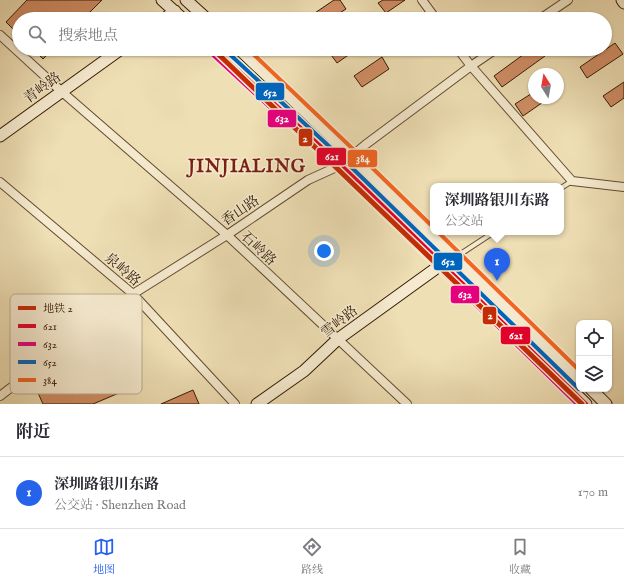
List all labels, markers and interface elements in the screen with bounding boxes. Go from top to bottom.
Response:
search box [12,12,612,56]
icon: search [26,23,48,45]
text: 搜索地点 [58,26,118,45]
street label: 青岭路 [20,68,65,107]
north arrow [528,68,564,104]
line badge: 652 [255,82,285,101]
text: 652 [263,86,278,100]
line badge: 632 [267,109,297,128]
text: 632 [275,112,290,126]
line badge: 2 [298,128,313,147]
text: 2 [302,132,308,146]
line badge: 621 [316,147,347,166]
line badge: 384 [347,149,378,168]
text: 621 [325,150,339,164]
text: 384 [356,152,371,166]
district label: JINJIALING [186,156,306,179]
popup [430,183,564,235]
text: 深圳路银川东路 [444,191,550,210]
street label: 香山路 [218,192,263,230]
text: 公交站 [444,213,484,230]
street label: 石岭路 [237,228,280,270]
your location [314,241,334,261]
pin: 1 [484,248,510,281]
street label: 泉岭路 [101,249,144,290]
line badge: 652 [433,252,463,271]
text: 652 [441,255,456,269]
line badge: 632 [450,285,480,304]
text: 632 [458,288,473,302]
legend [10,294,142,394]
text: 地铁 2 [43,302,73,316]
street label: 雪岭路 [318,302,362,342]
line badge: 2 [482,306,497,325]
text: 2 [487,309,493,323]
text: 621 [43,320,57,334]
map controls [576,320,612,392]
button: locate [576,320,612,356]
line badge: 621 [500,326,531,345]
text: 621 [509,329,523,343]
text: 632 [43,338,57,352]
text: 652 [43,356,57,370]
button: layers [576,356,612,392]
text: 384 [43,374,57,388]
text: 附近 [16,422,50,443]
text: 深圳路银川东路 [54,475,159,494]
text: 1 [27,484,31,501]
text: 170 m [578,484,608,501]
text: 公交站 · Shenzhen Road [54,497,186,514]
tab: 地图 [93,536,115,577]
tab: 路线 [301,536,323,577]
tab: 收藏 [509,536,531,577]

